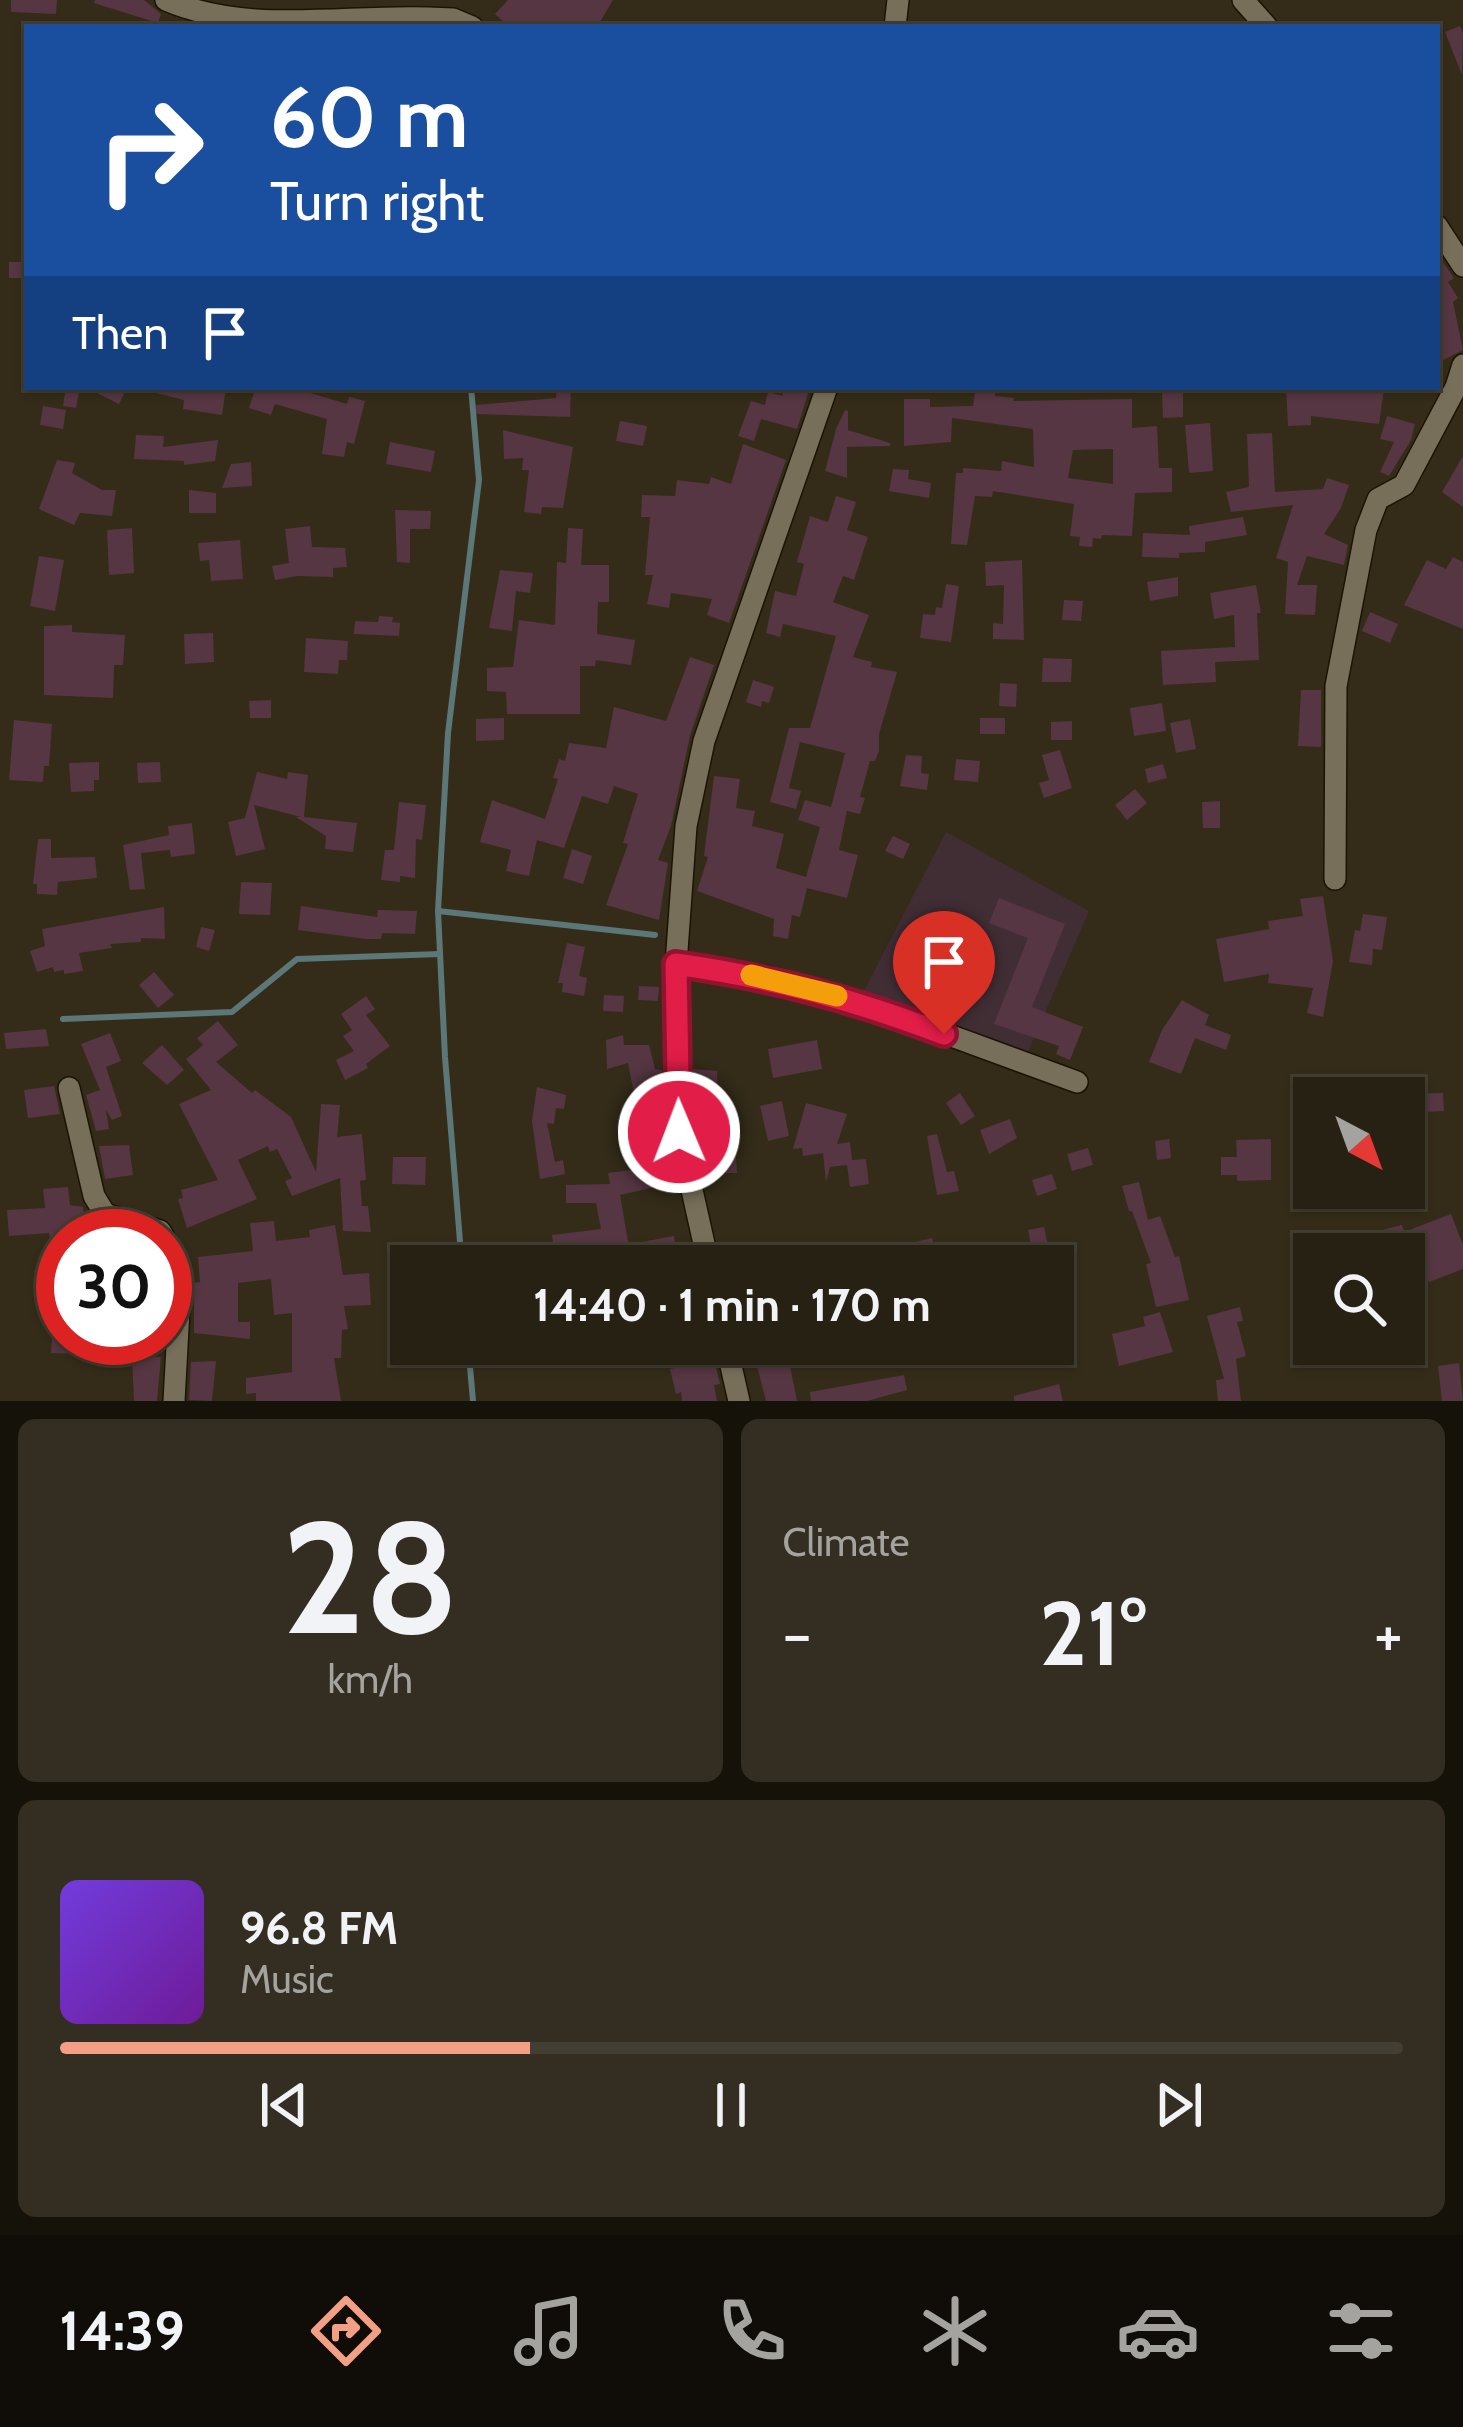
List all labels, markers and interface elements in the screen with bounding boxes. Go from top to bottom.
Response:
text: 60 m [270,66,468,168]
icon: right [72,72,228,228]
text: Turn right [270,168,484,234]
icon: arrive [192,300,258,366]
text: Then [72,306,168,360]
pin [893,911,995,1034]
icon: arrive [911,929,977,995]
position arrow [616,1069,742,1195]
north arrow [1293,1077,1425,1209]
map controls [1293,1077,1425,1365]
speed limit sign: 30 [36,1209,192,1365]
button: search [1293,1233,1425,1365]
text: 14:40 · 1 min · 170 m [533,1278,931,1332]
text: 28 [282,1482,459,1672]
text: Climate [783,1518,909,1566]
text: 21° [1039,1578,1146,1688]
text: − [783,1593,812,1674]
text: + [1374,1593,1403,1674]
text: km/h [328,1655,413,1703]
text: 96.8 FM [240,1901,398,1955]
text: Music [240,1955,334,2003]
icon: previous [251,2072,317,2138]
icon: pause [698,2072,764,2138]
icon: next [1146,2072,1212,2138]
icon: directions [304,2289,388,2373]
icon: music [507,2289,591,2373]
icon: phone [710,2289,794,2373]
icon: climate [913,2289,997,2373]
icon: car [1116,2289,1200,2373]
icon: filters [1319,2289,1403,2373]
text: 14:39 [60,2298,184,2364]

